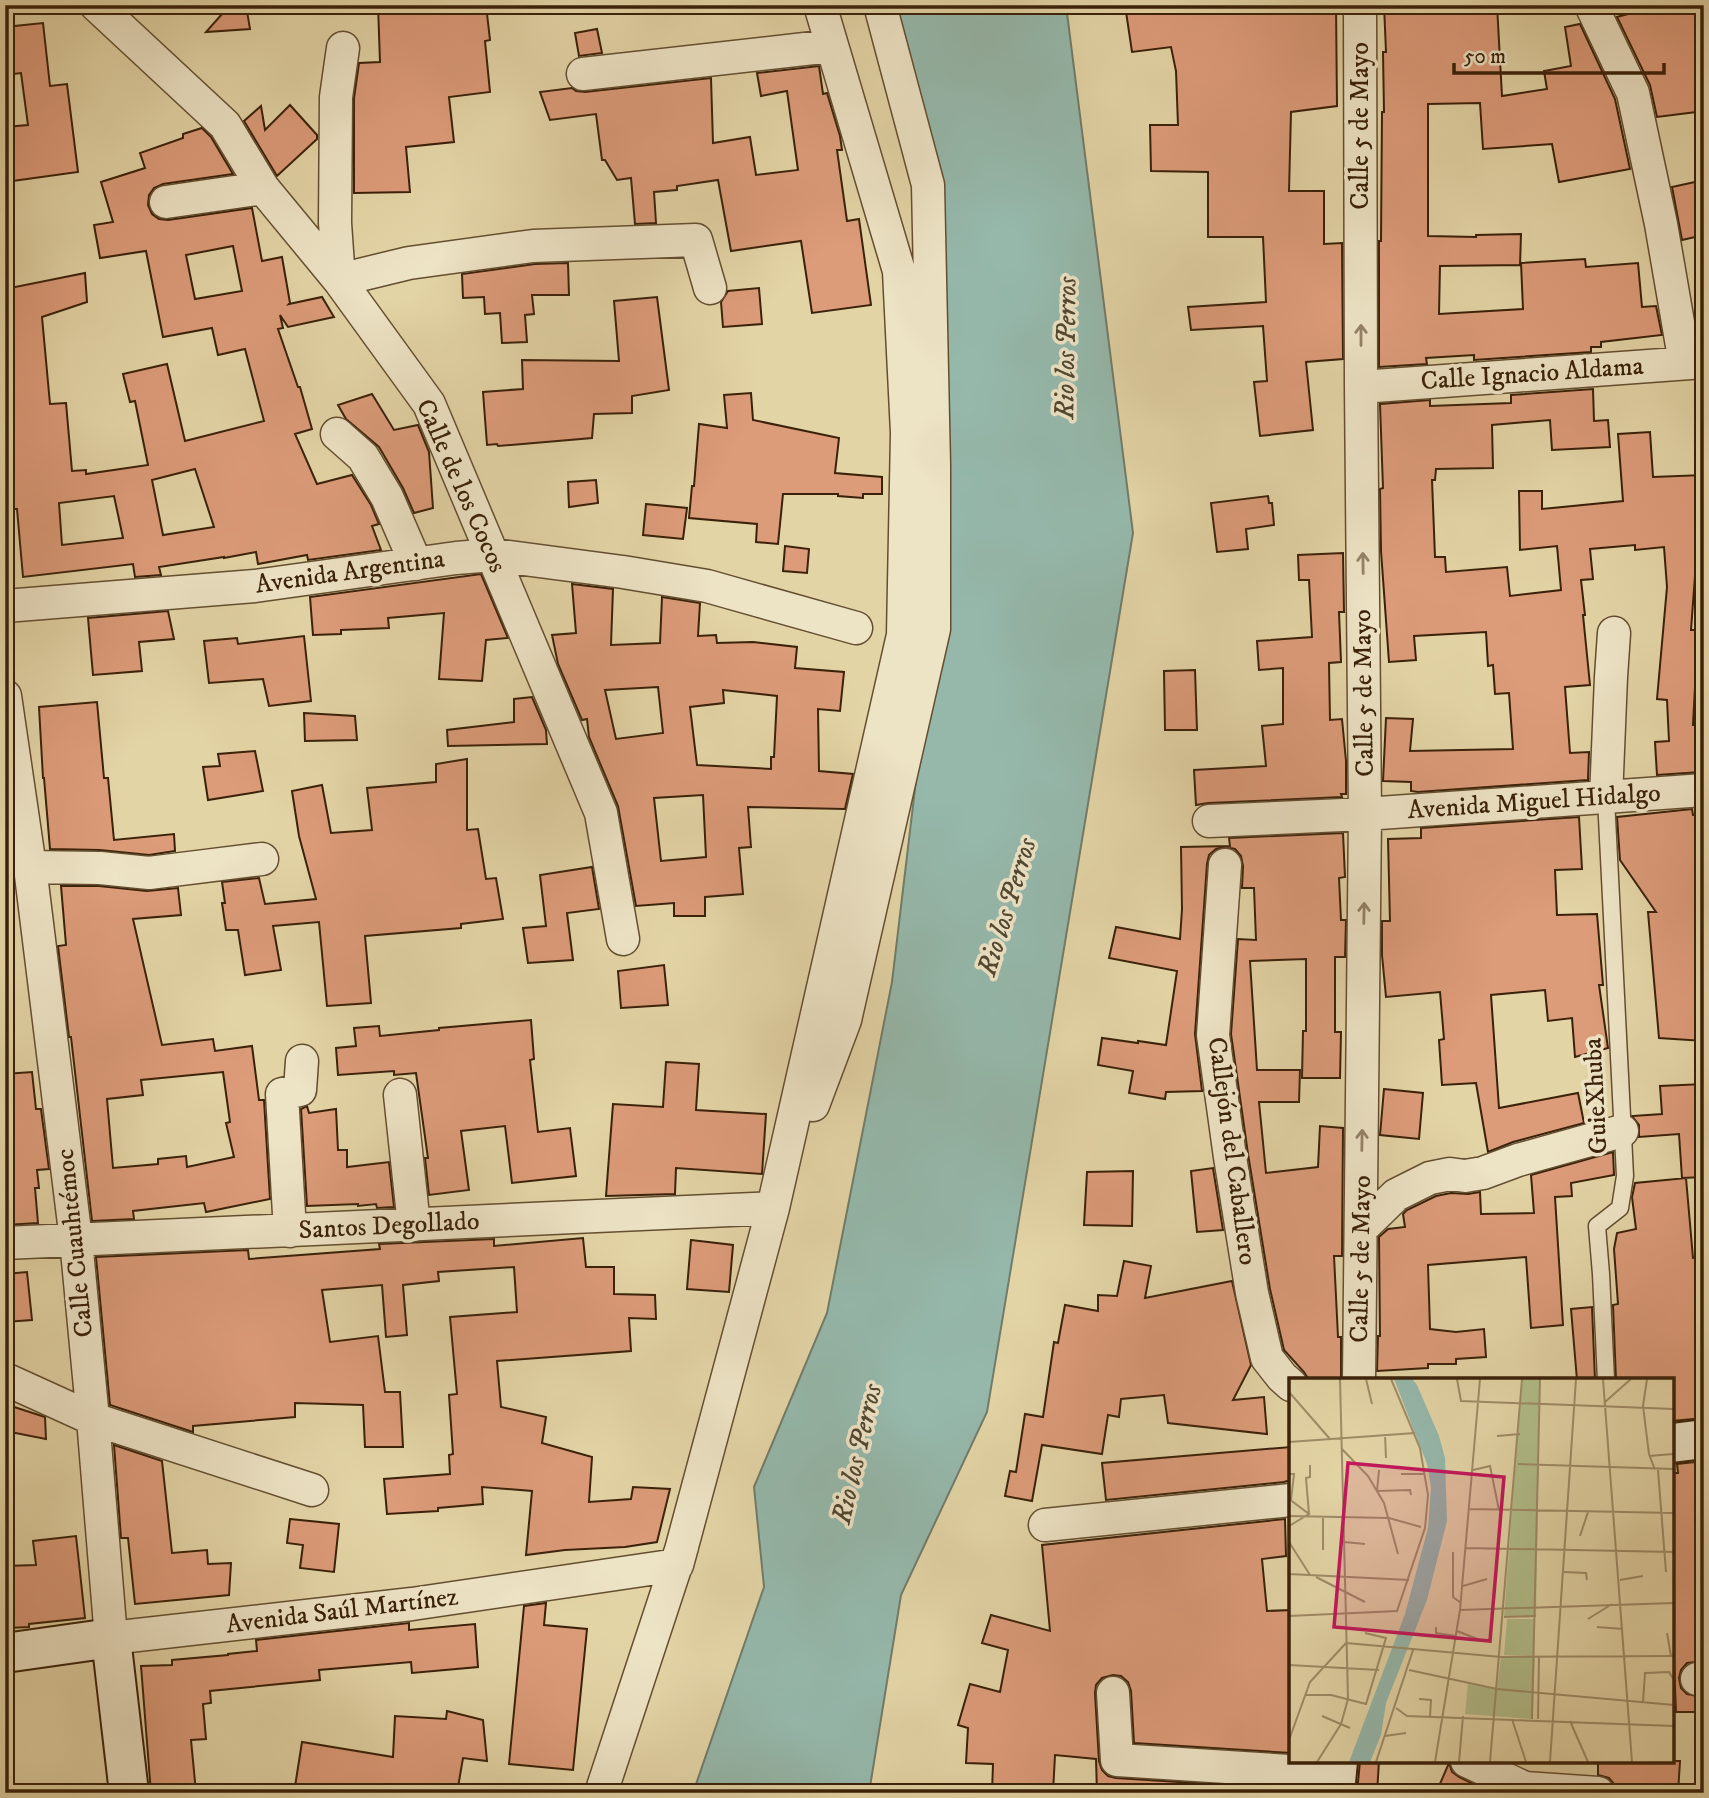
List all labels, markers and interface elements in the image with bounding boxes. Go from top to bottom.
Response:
scale bar [1454,32,1664,76]
street label: Calle 5 de Mayo [1344,42,1377,210]
text: 50 m [1464,44,1506,70]
water label: Rio los Perros [1047,276,1085,421]
one-way arrow [1354,324,1368,347]
street label: Calle Ignacio Aldama [1419,350,1645,398]
street label: Calle de los Cocos [408,394,514,578]
street label: Avenida Argentina [253,542,447,602]
one-way arrow [1356,551,1369,574]
street label: Calle 5 de Mayo [1346,609,1382,777]
street label: Avenida Miguel Hidalgo [1406,777,1662,827]
water label: Rio los Perros [969,833,1045,981]
one-way arrow [1357,901,1371,924]
street label: Callejón del Caballero [1200,1035,1264,1267]
street label: GuieXhuba [1576,1037,1616,1155]
one-way arrow [1355,1129,1369,1152]
street label: Calle Cuauhtémoc [49,1147,101,1339]
street label: Calle 5 de Mayo [1343,1175,1379,1343]
street label: Santos Degollado [298,1205,480,1247]
inset map [1289,1378,1674,1763]
water label: Rio los Perros [824,1380,890,1528]
street label: Avenida Saúl Martínez [224,1580,460,1642]

